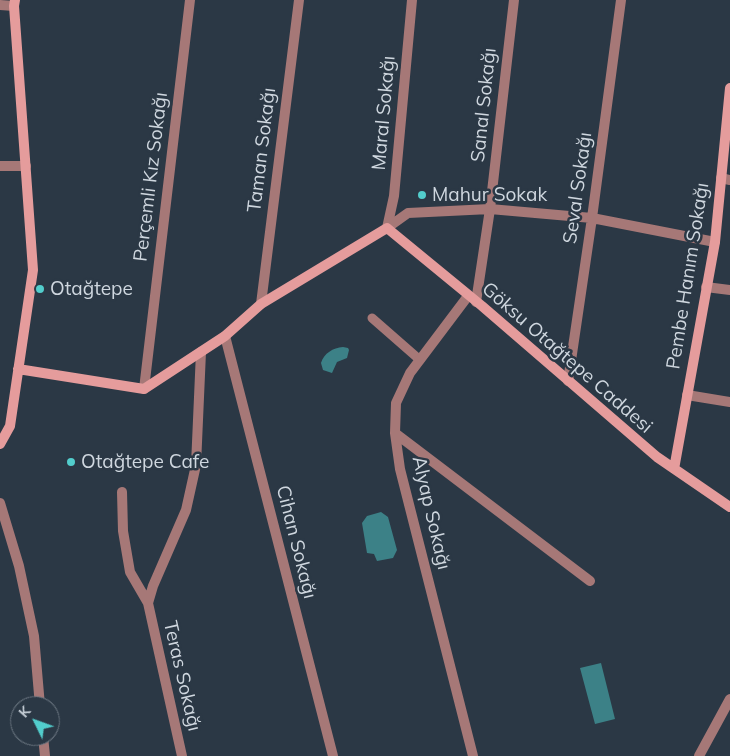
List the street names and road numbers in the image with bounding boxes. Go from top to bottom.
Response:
street label: Sanal Sokağı [467,47,501,163]
street label: Maral Sokağı [368,55,400,171]
street label: Taman Sokağı [243,86,281,214]
street label: Perçemli Kız Sokağı [129,91,173,263]
street label: Seval Sokağı [559,131,597,245]
street label: Pembe Hanım Sokağı [662,181,714,371]
street label: Göksu Otağtepe Caddesi [477,278,657,438]
street label: Alyap Sokağı [407,454,455,572]
street label: Cihan Sokağı [271,483,321,601]
street label: Teras Sokağı [158,619,206,733]

